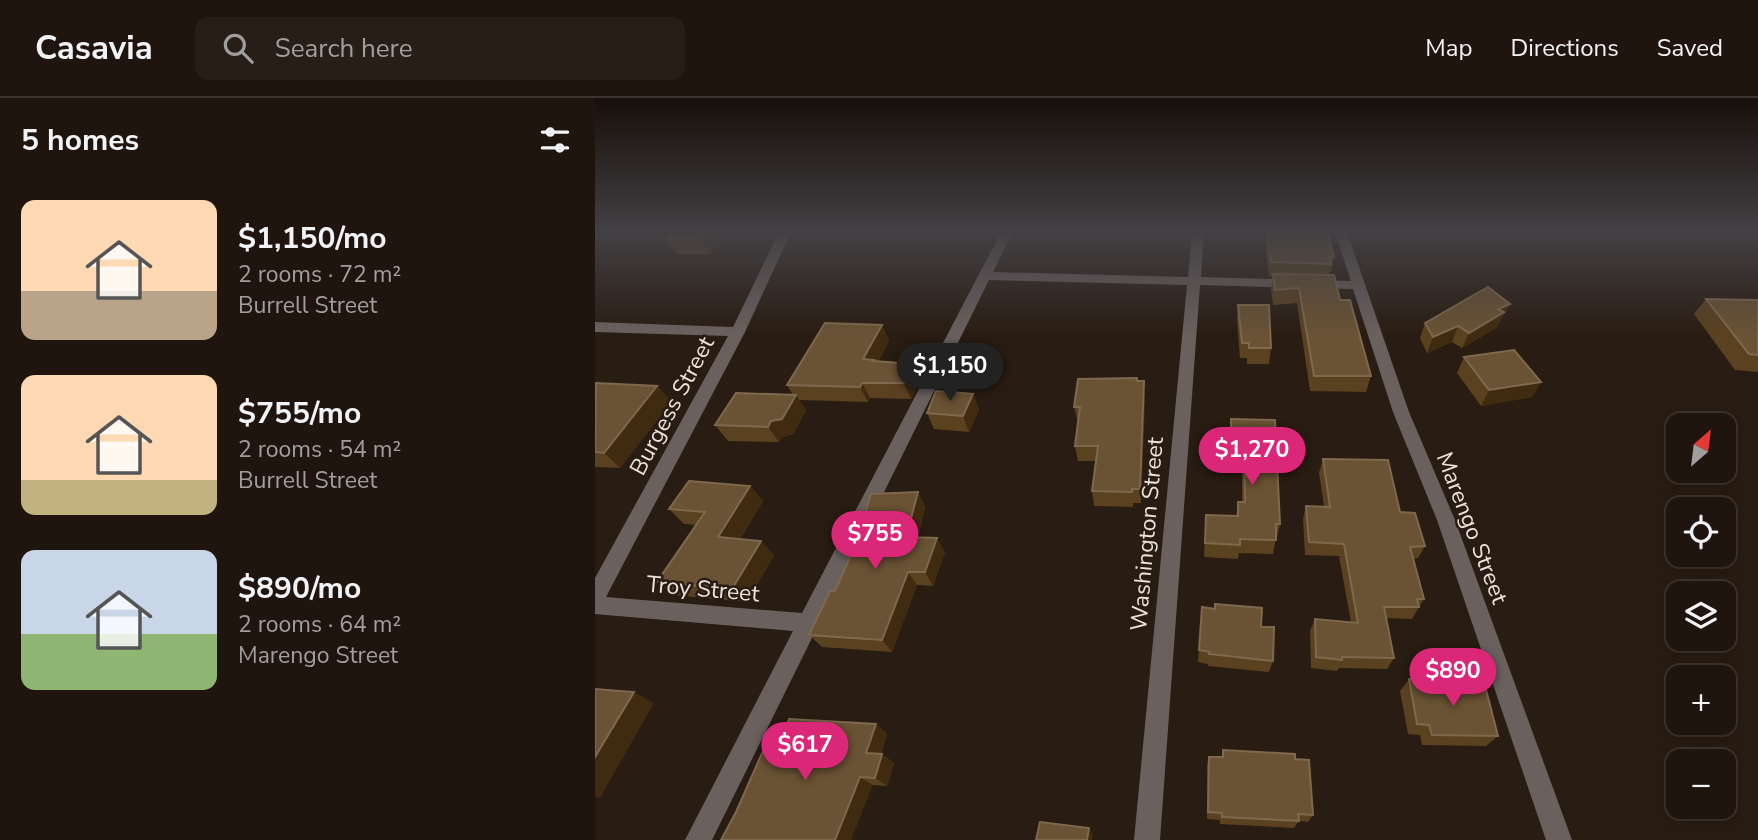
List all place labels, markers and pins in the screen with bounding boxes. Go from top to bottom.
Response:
pin: $1,150 [893,344,1007,403]
pin: $1,270 [1195,428,1309,487]
pin: $755 [834,512,916,571]
pin: $890 [1412,648,1494,708]
pin: $617 [764,722,846,782]

